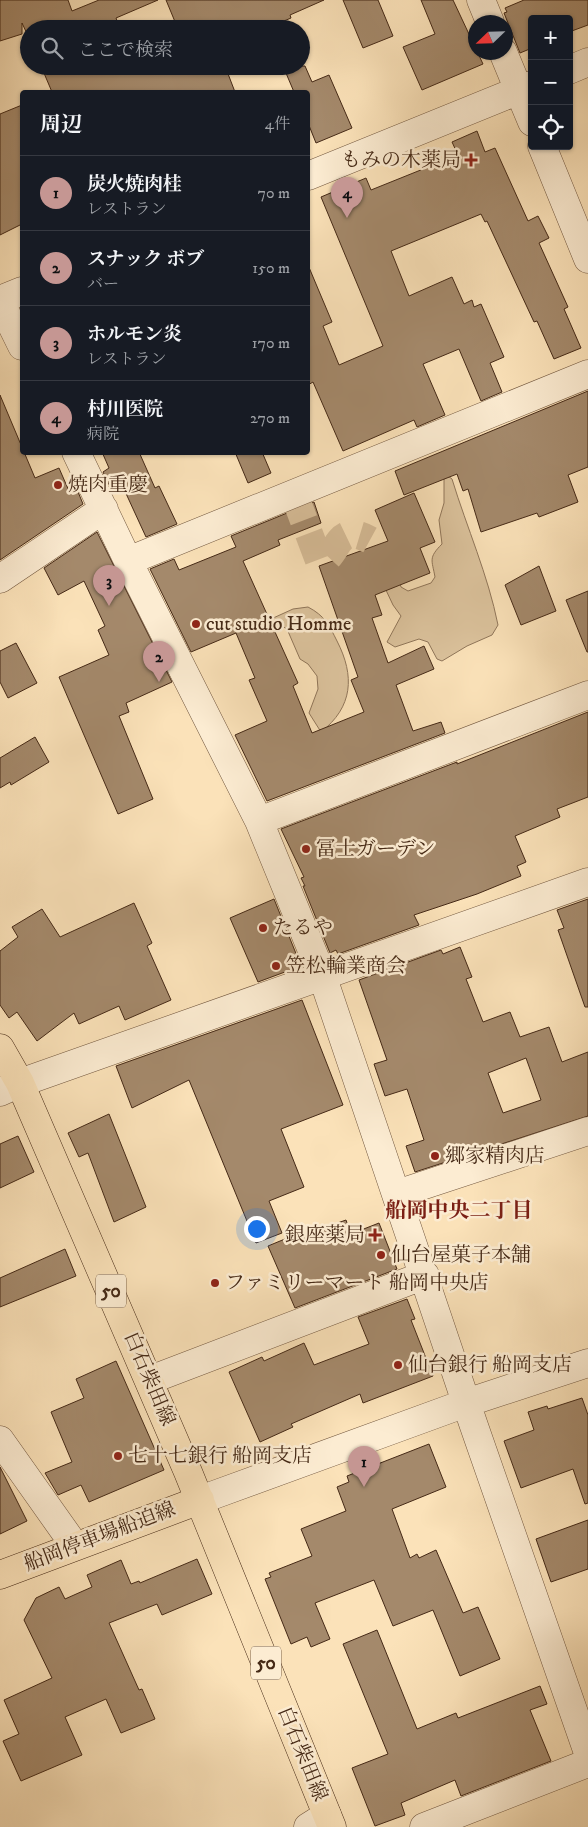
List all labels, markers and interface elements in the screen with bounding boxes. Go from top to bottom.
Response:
north arrow [468,15,513,60]
map controls [528,15,573,150]
button: + [528,15,573,60]
search box [20,20,310,75]
icon: search [38,34,66,62]
text: ここで検索 [78,39,173,62]
button: − [528,60,573,105]
button: locate [528,105,573,150]
text: 周辺 [40,112,82,138]
text: 4件 [265,114,290,134]
place label: もみの木薬局 [341,148,461,173]
marker: もみの木薬局 [465,154,477,166]
text: 炭火焼肉桂 [87,173,182,196]
pin: 4 [331,177,363,218]
text: 1 [53,183,59,203]
text: 70 m [258,183,290,203]
text: レストラン [87,199,167,219]
text: スナック ボブ [87,248,204,271]
text: 2 [52,258,60,278]
text: 150 m [252,258,290,278]
text: バー [87,274,119,294]
text: ホルモン炎 [87,323,182,346]
text: 3 [53,333,59,353]
text: 170 m [252,333,290,353]
text: レストラン [87,349,167,369]
text: 村川医院 [87,398,163,421]
text: 4 [51,408,61,428]
text: 270 m [250,408,290,428]
text: 病院 [87,424,119,444]
place label: 焼肉重慶 [68,473,148,498]
marker: 焼肉重慶 [52,479,64,491]
pin: 3 [93,565,125,606]
place label: cut studio Homme [206,612,351,637]
marker: cut studio Homme [190,618,202,630]
pin: 2 [143,641,175,682]
place label: 冨士ガーデン [316,837,436,862]
marker: 冨士ガーデン [300,843,312,855]
place label: たるや [273,916,333,941]
marker: たるや [257,922,269,934]
place label: 笠松輪業商会 [286,954,406,979]
marker: 笠松輪業商会 [270,960,282,972]
place label: 郷家精肉店 [445,1144,545,1169]
marker: 郷家精肉店 [429,1150,441,1162]
district label: 船岡中央二丁目 [386,1198,533,1224]
your location [244,1216,270,1242]
place label: 銀座薬局 [285,1223,365,1248]
marker: 銀座薬局 [369,1229,381,1241]
place label: 仙台屋菓子本舗 [391,1243,531,1268]
marker: 仙台屋菓子本舗 [375,1249,387,1261]
place label: ファミリーマート 船岡中央店 [225,1271,489,1296]
road number: 50 [96,1274,126,1308]
marker: ファミリーマート 船岡中央店 [209,1277,221,1289]
street label: 白石柴田線 [118,1328,180,1430]
place label: 仙台銀行 船岡支店 [408,1353,572,1378]
marker: 仙台銀行 船岡支店 [392,1359,404,1371]
place label: 七十七銀行 船岡支店 [128,1444,312,1469]
pin: 1 [348,1446,380,1487]
marker: 七十七銀行 船岡支店 [112,1450,124,1462]
street label: 船岡停車場船迫線 [21,1497,179,1577]
road number: 50 [251,1646,281,1680]
street label: 白石柴田線 [272,1703,332,1805]

